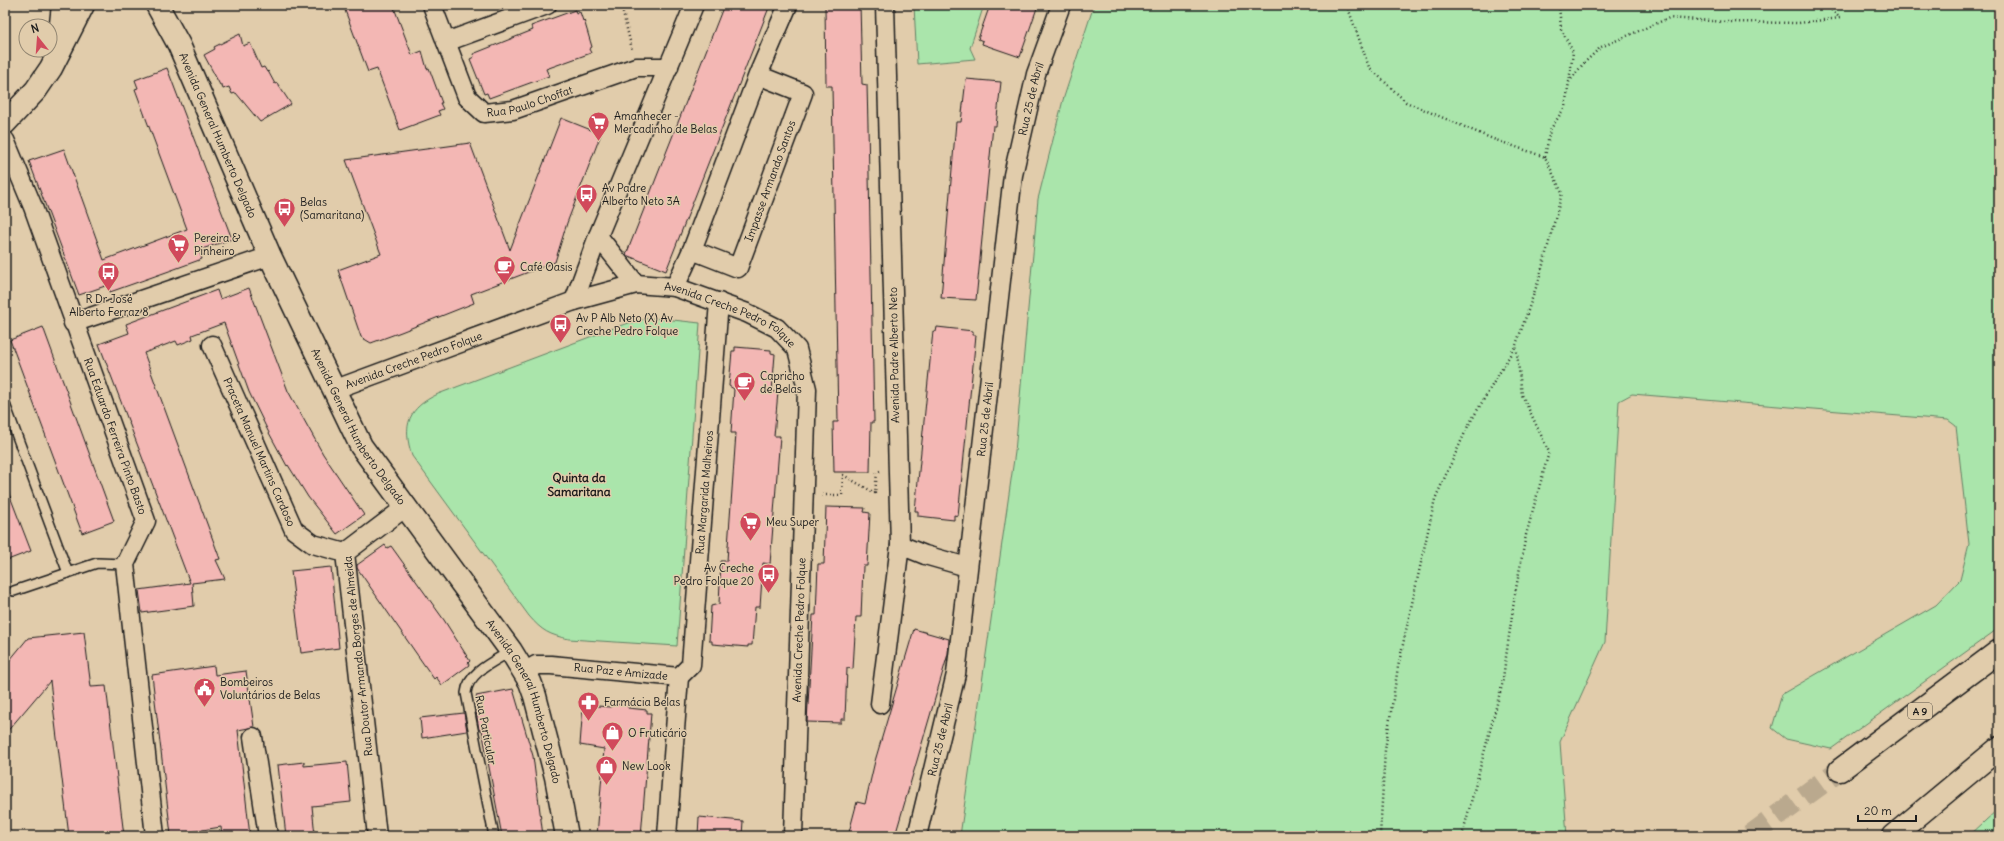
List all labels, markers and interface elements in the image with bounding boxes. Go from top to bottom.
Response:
north arrow [18,18,58,58]
text: N [29,21,41,36]
street label: Avenida General Humberto Delgado [176,50,260,220]
street label: Rua 25 de Abril [1015,60,1047,137]
street label: Rua Paulo Choffat [486,83,575,120]
supermarket icon: Amanhecer - Mercadinho de Belas [586,109,612,142]
place label: Amanhecer - Mercadinho de Belas [614,109,717,136]
street label: Impasse Armando Santos [742,118,798,244]
bus stop icon: Av Padre Alberto Neto 3A [574,181,600,214]
place label: Av Padre Alberto Neto 3A [602,181,680,208]
bus stop icon: Belas (Samaritana) [271,195,297,228]
place label: Belas (Samaritana) [300,195,364,222]
supermarket icon: Pereira & Pinheiro [165,231,191,264]
place label: Pereira & Pinheiro [194,231,241,258]
cafe icon: Café Oasis [491,254,517,287]
bus stop icon: R Dr José Alberto Ferraz 8 [96,260,122,293]
place label: Café Oasis [520,260,573,274]
street label: Avenida Creche Pedro Folque [664,279,799,350]
street label: Avenida Padre Alberto Neto [886,287,902,423]
place label: R Dr José Alberto Ferraz 8 [69,292,149,319]
bus stop icon: Av P Alb Neto (X) Av Creche Pedro Folque [547,311,573,344]
place label: Av P Alb Neto (X) Av Creche Pedro Folque [576,311,678,338]
street label: Avenida Creche Pedro Folque [343,329,484,392]
street label: Avenida General Humberto Delgado [308,346,409,508]
street label: Rua Eduardo Ferreira Pinto Basto [81,356,150,516]
cafe icon: Capricho de Belas [731,369,757,402]
place label: Capricho de Belas [760,369,805,396]
street label: Praceta Manuel Martins Cardoso [220,375,299,529]
street label: Rua 25 de Abril [974,381,996,457]
street label: Rua Margarida Malheiros [693,430,716,555]
district label: Quinta da Samaritana [547,470,611,499]
supermarket icon: Meu Super [737,509,763,542]
place label: Meu Super [766,515,820,529]
street label: Rua Doutor Armando Borges de Almeida [341,555,375,757]
street label: Avenida Creche Pedro Folque [789,557,809,703]
place label: Av Creche Pedro Folque 20 [674,561,754,588]
bus stop icon: Av Creche Pedro Folque 20 [756,561,782,594]
street label: Avenida General Humberto Delgado [483,617,564,785]
street label: Rua Paz e Amizade [573,660,668,683]
public building icon: Bombeiros Voluntários de Belas [192,675,218,708]
place label: Bombeiros Voluntários de Belas [220,675,320,702]
pharmacy icon: Farmácia Belas [576,689,602,722]
street label: Rua Particular [472,694,500,767]
place label: Farmácia Belas [604,695,680,709]
street label: Rua 25 de Abril [925,702,956,778]
road number: A 9 [1908,703,1932,719]
shop icon: O Fruticário [599,720,625,753]
place label: O Fruticário [628,726,687,740]
shop icon: New Look [594,753,620,786]
place label: New Look [622,759,671,773]
scale bar [1858,797,1916,823]
text: 20 m [1864,803,1892,818]

